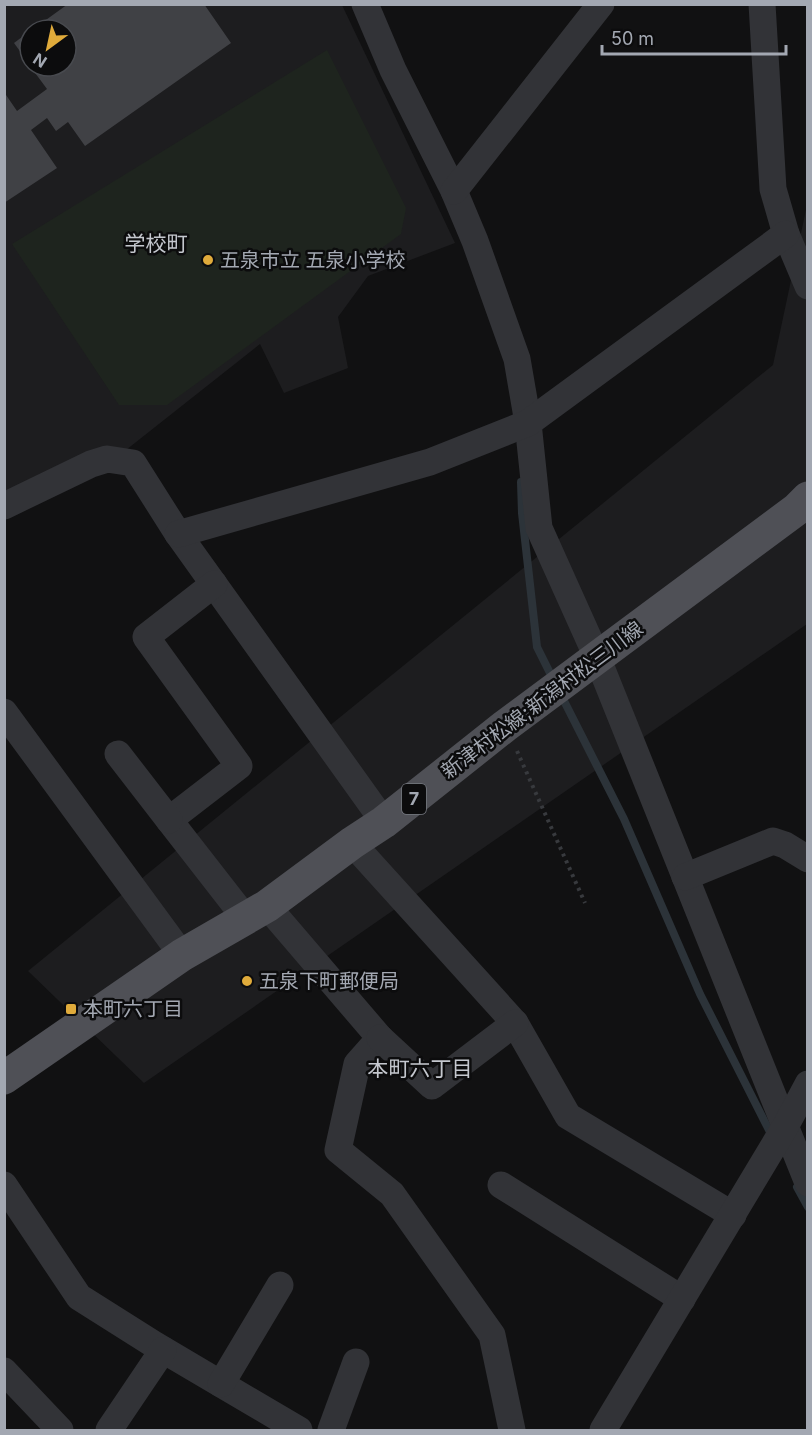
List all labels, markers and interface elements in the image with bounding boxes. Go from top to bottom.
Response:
north arrow [18,18,78,78]
scale bar [602,18,786,56]
text: 50 m [611,28,654,49]
text: N [29,49,50,72]
district label: 学校町 [125,231,188,256]
place label: 五泉市立 五泉小学校 [220,248,406,272]
marker: 五泉市立 五泉小学校 [201,253,215,267]
street label: 新津村松線;新潟村松三川線 [437,616,647,784]
road number: 7 [402,784,426,814]
place label: 五泉下町郵便局 [259,969,399,993]
marker: 五泉下町郵便局 [240,974,254,988]
place label: 本町六丁目 [83,997,183,1021]
marker: 本町六丁目 [64,1002,78,1016]
district label: 本町六丁目 [368,1056,473,1081]

